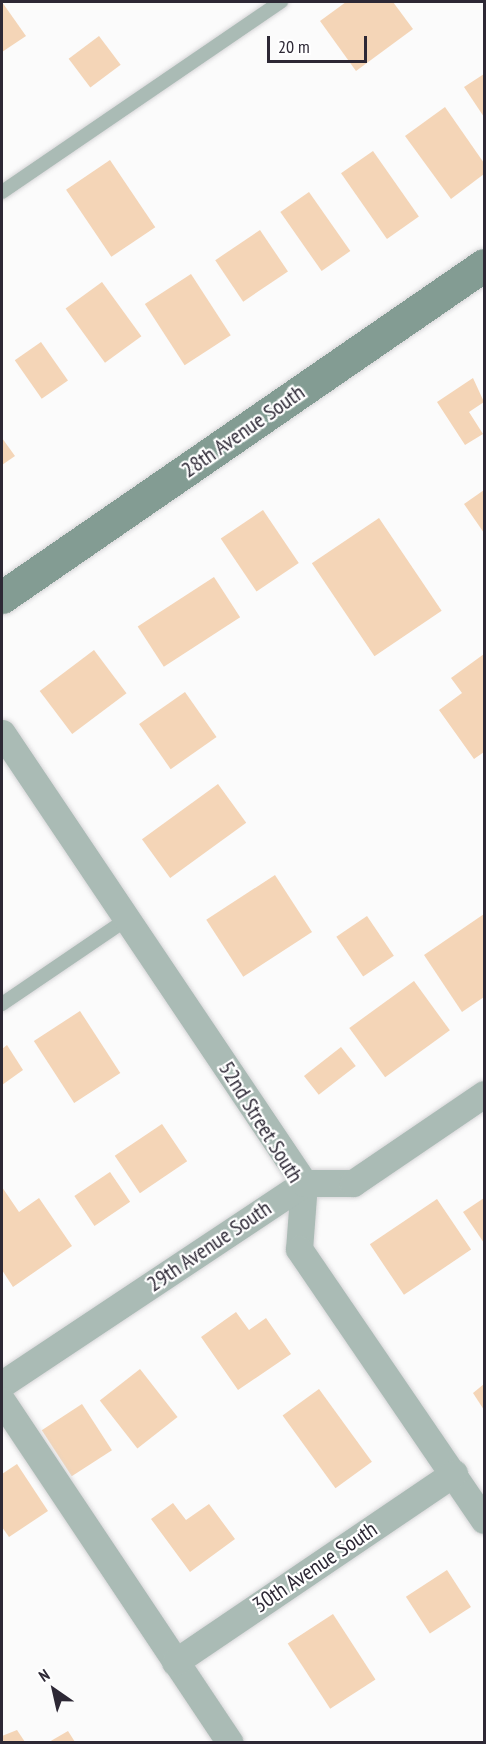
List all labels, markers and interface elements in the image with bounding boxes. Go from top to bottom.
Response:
scale bar [270,24,370,62]
text: 20 m [278,35,310,58]
street label: 28th Avenue South [176,379,310,483]
street label: 52nd Street South [213,1056,309,1188]
street label: 29th Avenue South [142,1195,276,1297]
street label: 30th Avenue South [248,1516,382,1618]
north arrow [24,1660,84,1720]
text: N [35,1664,53,1686]

